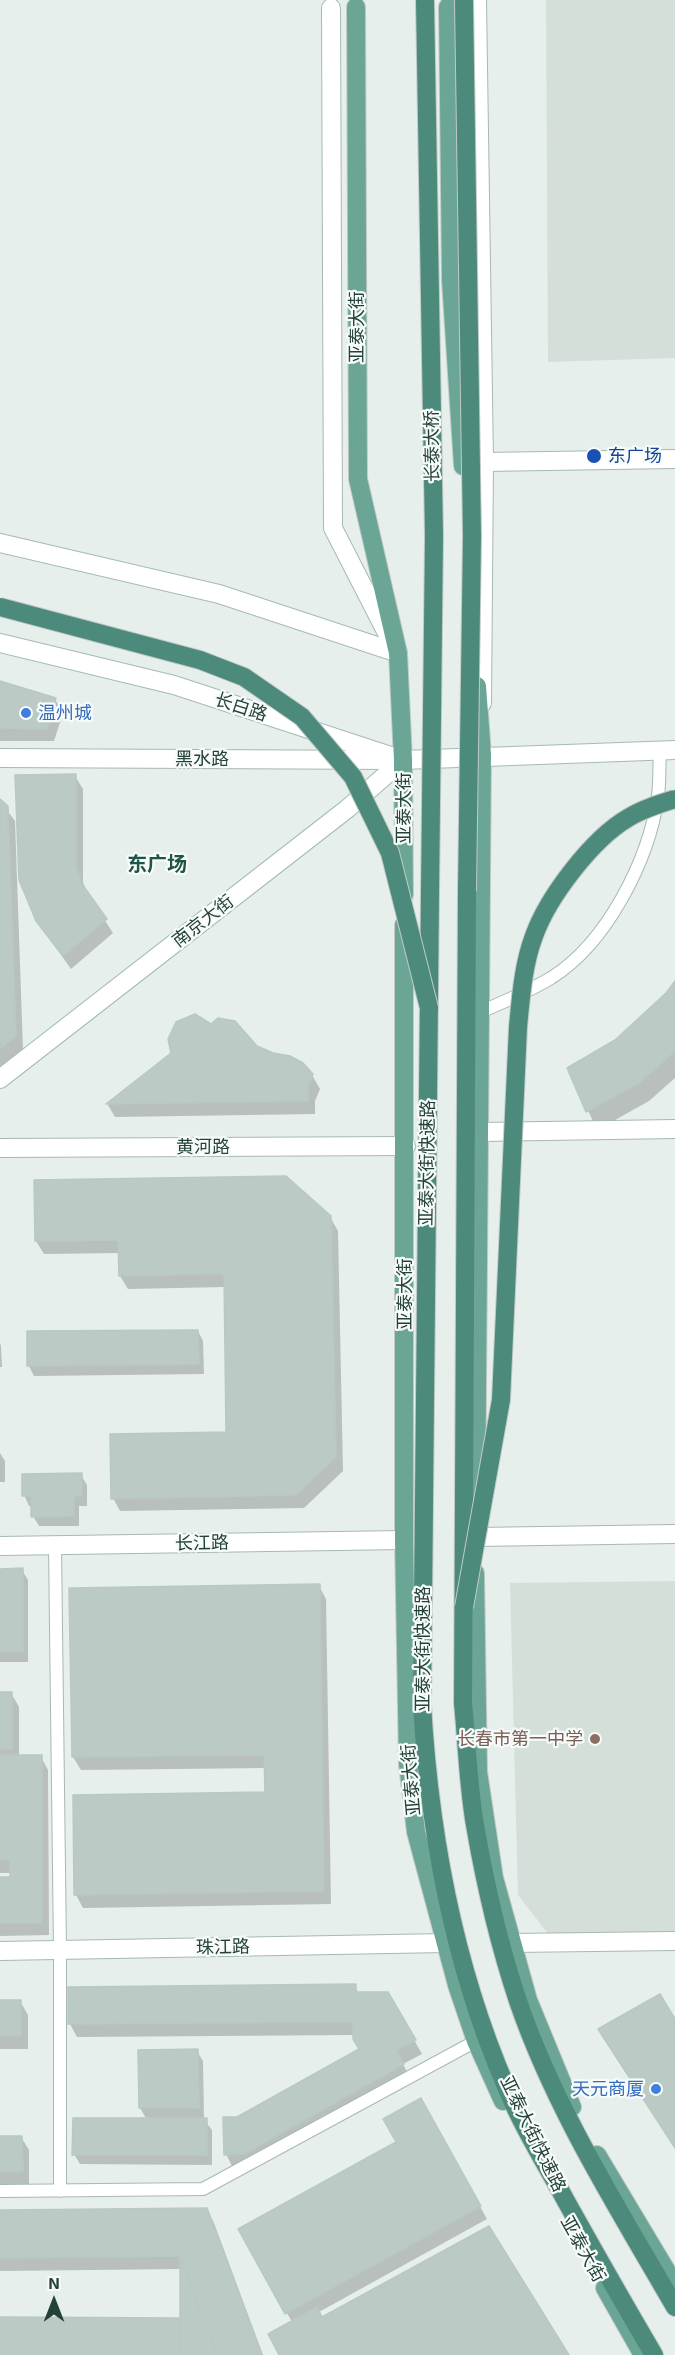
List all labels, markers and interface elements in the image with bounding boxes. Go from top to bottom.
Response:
street label: 亚泰大街 [346,291,368,363]
street label: 长泰大桥 [421,410,443,482]
place label: 东广场 [608,445,662,467]
marker: 东广场 [585,447,603,465]
street label: 长白路 [212,688,270,726]
place label: 温州城 [38,702,92,724]
marker: 温州城 [19,706,33,720]
street label: 黑水路 [175,748,229,770]
street label: 亚泰大街 [393,772,415,844]
district label: 东广场 [127,852,187,876]
street label: 南京大街 [168,890,238,952]
street label: 亚泰大街快速路 [415,1100,439,1226]
street label: 黄河路 [176,1136,230,1158]
street label: 亚泰大街 [394,1258,416,1330]
street label: 长江路 [175,1532,229,1554]
street label: 亚泰大街快速路 [412,1586,434,1712]
place label: 长春市第一中学 [457,1728,583,1750]
marker: 长春市第一中学 [588,1732,602,1746]
street label: 亚泰大街 [397,1743,425,1817]
street label: 珠江路 [196,1936,250,1958]
street label: 亚泰大街快速路 [496,2073,570,2195]
place label: 天元商厦 [572,2078,644,2100]
marker: 天元商厦 [649,2082,663,2096]
street label: 亚泰大街 [556,2212,610,2286]
north arrow [24,2271,84,2331]
text: N [48,2273,60,2292]

